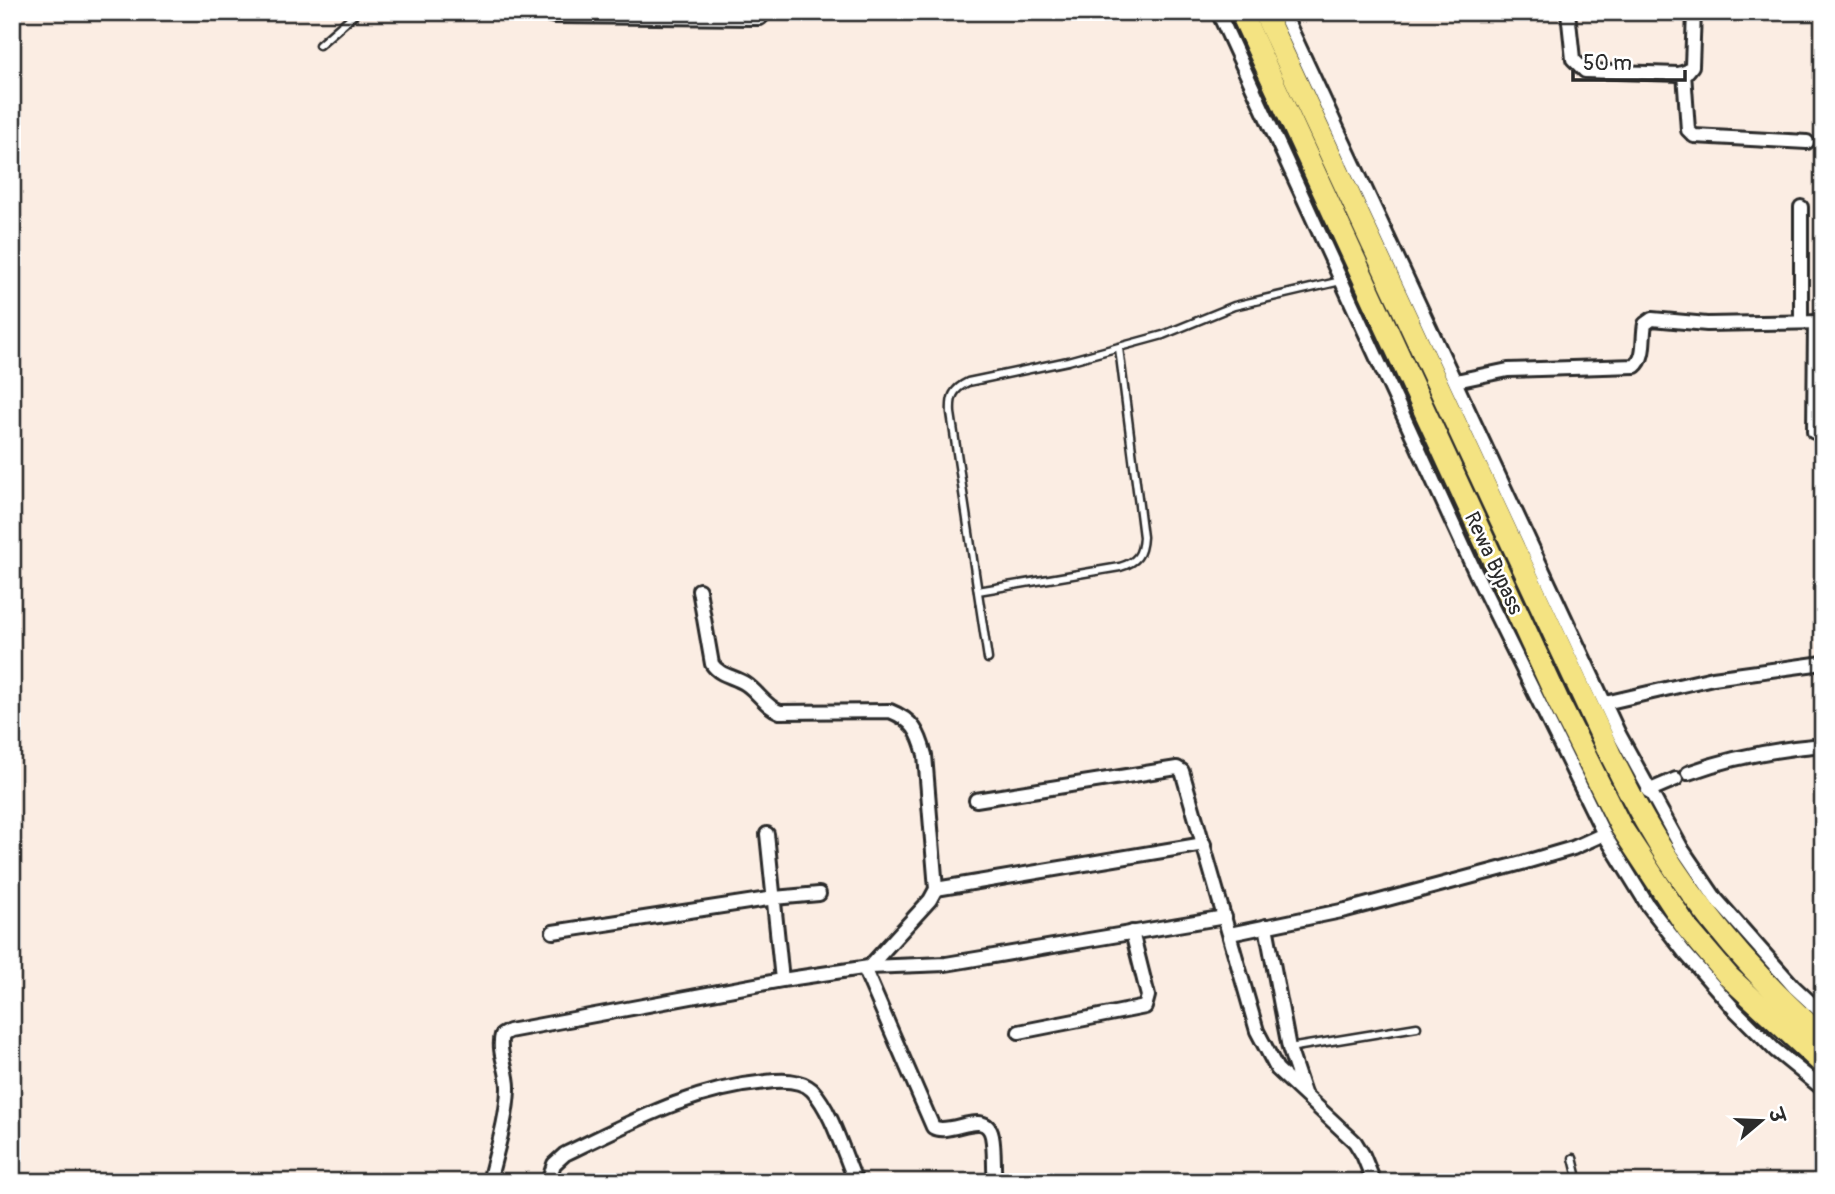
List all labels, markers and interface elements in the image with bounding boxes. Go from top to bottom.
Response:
scale bar [1573,38,1685,82]
text: 50 m [1583,50,1632,77]
street label: Rewa Bypass [1458,508,1529,619]
north arrow [1727,1086,1797,1156]
text: उ [1762,1104,1790,1128]

